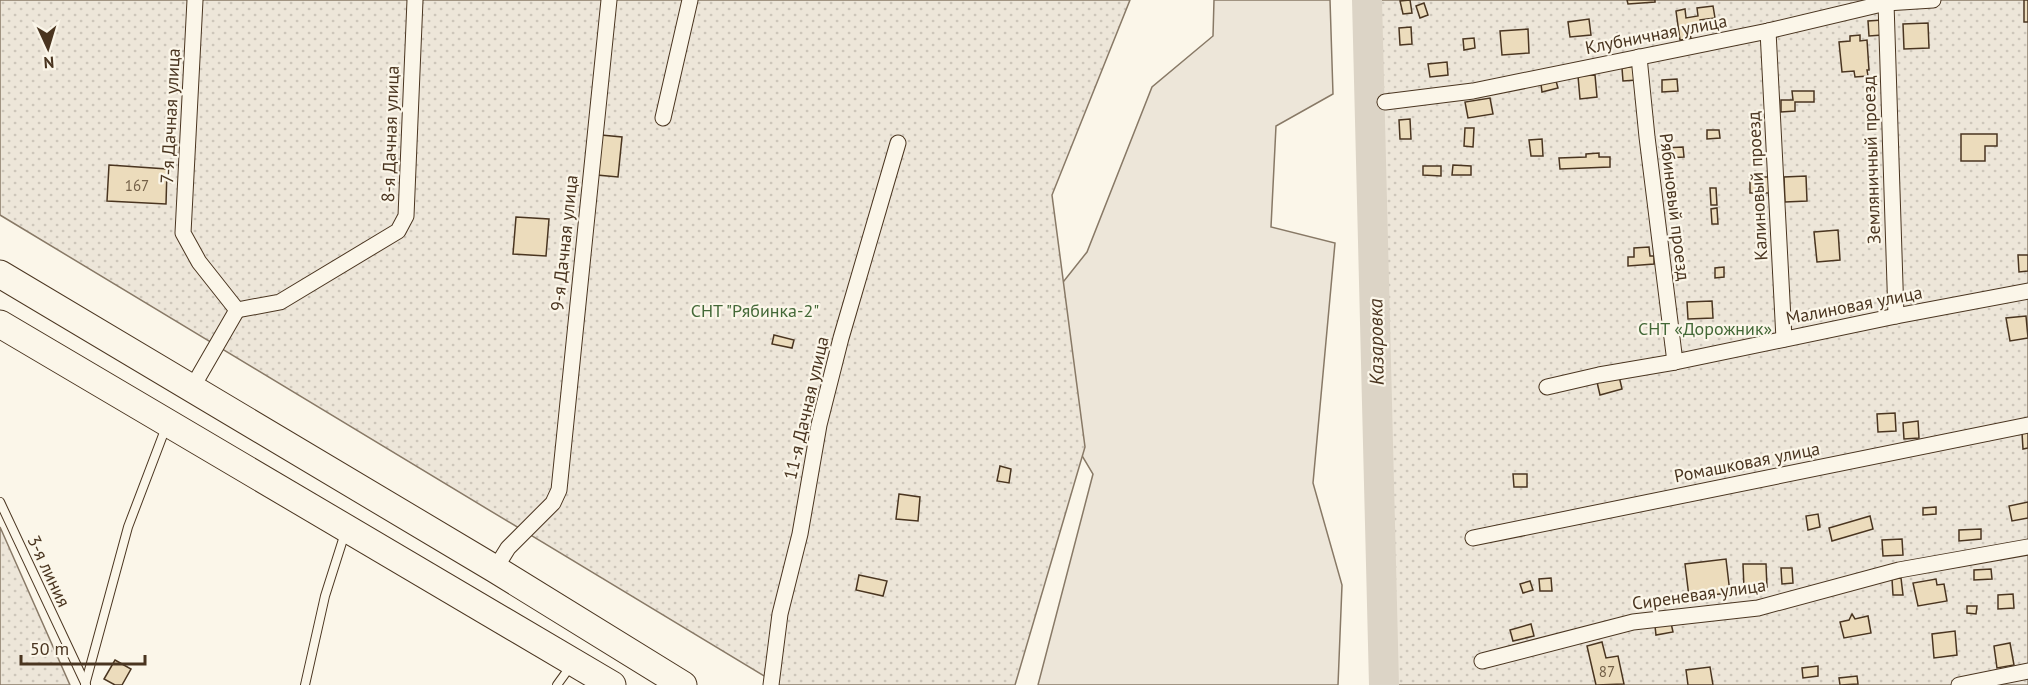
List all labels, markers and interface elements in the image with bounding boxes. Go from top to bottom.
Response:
street label: Клубничная улица [1583,9,1729,59]
north arrow [18,18,78,78]
street label: 7-я Дачная улица [155,48,185,184]
text: N [43,53,55,73]
street label: 8-я Дачная улица [376,65,404,203]
street label: Земляничный проезд [1857,75,1885,245]
street label: Калиновый проезд [1742,110,1772,261]
street label: Рябиновый проезд [1655,132,1695,282]
street label: 9-я Дачная улица [545,174,583,312]
house number: 167 [125,176,149,195]
street label: Малиновая улица [1784,280,1924,330]
water label: Казаровка [1362,298,1390,386]
park label: СНТ "Рябинка-2" [691,299,819,322]
park label: СНТ «Дорожник» [1638,317,1772,340]
street label: 11-я Дачная улица [778,334,834,482]
street label: Ромашковая улица [1672,437,1822,487]
street label: 3-я линия [22,531,76,611]
street label: Сиреневая улица [1631,573,1767,615]
scale bar [21,628,146,666]
text: 50 m [30,637,69,660]
house number: 87 [1599,662,1615,681]

